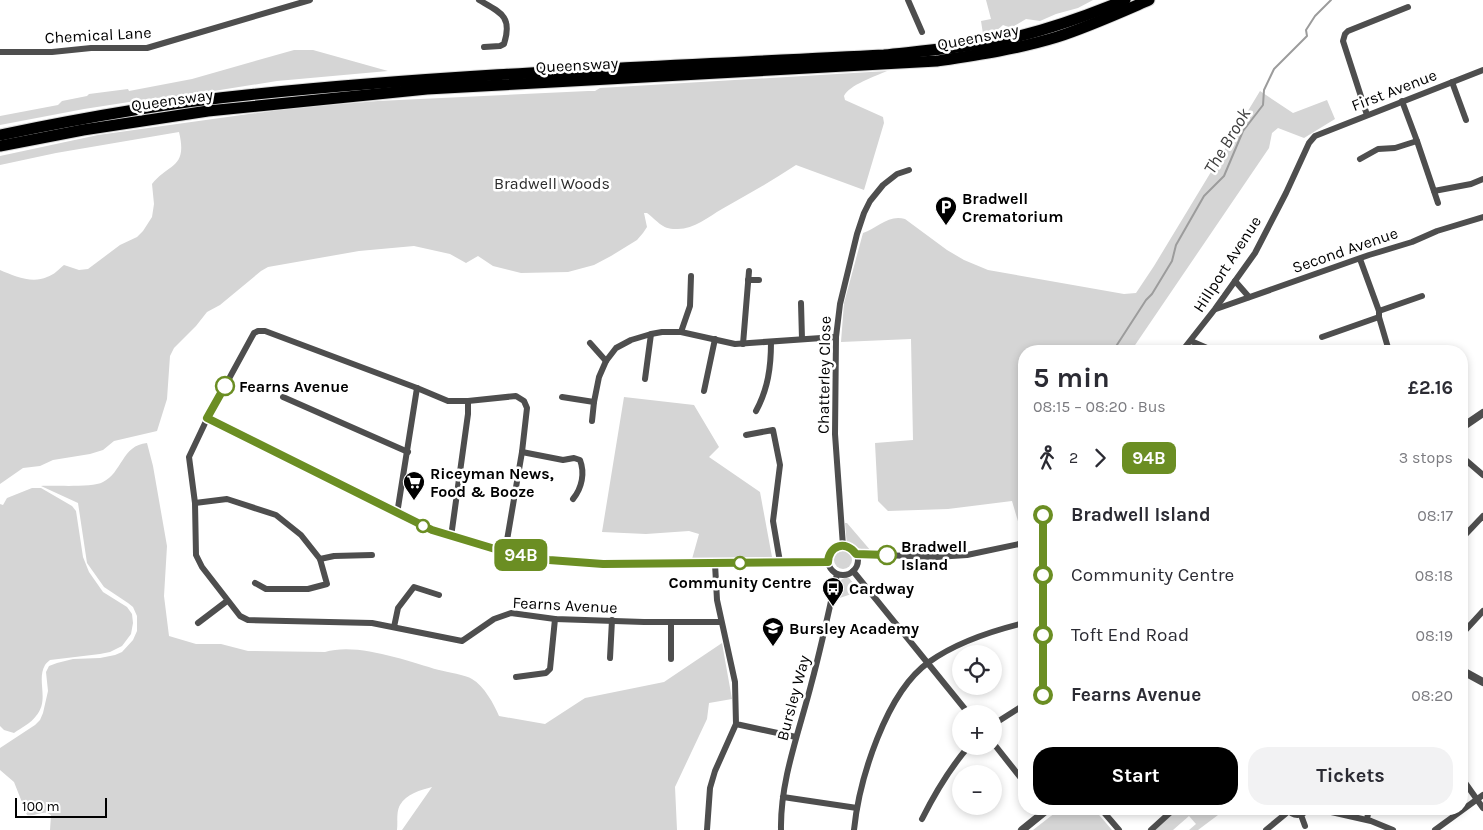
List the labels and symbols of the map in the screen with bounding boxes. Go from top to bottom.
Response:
street label: Queensway [936,20,1021,54]
street label: Chemical Lane [44,23,152,47]
street label: Queensway [535,53,619,77]
street label: First Avenue [1349,65,1439,115]
street label: Queensway [130,85,215,115]
water label: The Brook [1199,103,1256,178]
park label: Bradwell Woods [494,174,610,193]
place label: Bradwell Crematorium [962,189,1064,226]
parking icon: Bradwell Crematorium [934,195,958,226]
street label: Hillport Avenue [1189,212,1265,316]
street label: Second Avenue [1290,223,1400,277]
street label: Chatterley Close [813,316,835,434]
marker: Fearns Avenue [215,376,235,396]
place label: Fearns Avenue [239,377,349,396]
place label: Riceyman News, Food & Booze [430,464,554,501]
supermarket icon: Riceyman News, Food & Booze [402,470,426,501]
unlabelled marker [416,519,430,533]
place label: Bradwell Island [901,537,967,574]
line badge: 94B [492,539,550,571]
marker: Bradwell Island [877,545,897,565]
marker: Community Centre [733,556,747,570]
place label: Community Centre [669,573,811,592]
bus stop icon: Cardway [821,576,845,607]
place label: Cardway [849,579,914,598]
street label: Fearns Avenue [512,593,618,617]
school or university icon: Bursley Academy [761,616,785,647]
place label: Bursley Academy [789,619,919,638]
street label: Bursley Way [772,653,814,743]
scale bar [15,795,108,818]

